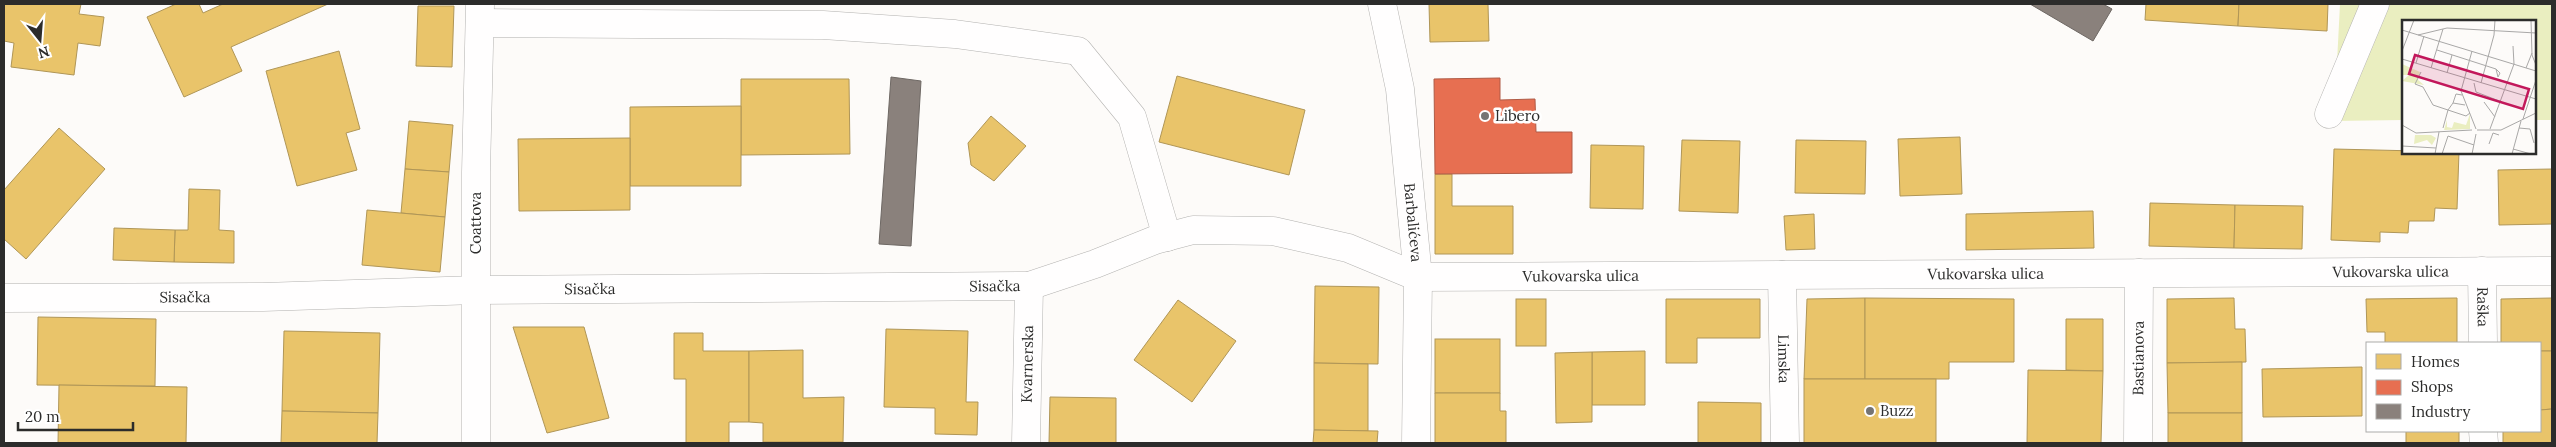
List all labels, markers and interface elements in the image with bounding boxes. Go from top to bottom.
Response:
north arrow [15,15,65,65]
inset map [2402,20,2536,154]
text: N [36,42,52,63]
place label: Libero [1495,106,1540,125]
marker: Libero [1479,110,1491,122]
street label: Barbalićeva [1400,182,1427,263]
street label: Coattova [466,191,485,254]
street label: Vukovarska ulica [2331,262,2449,281]
street label: Vukovarska ulica [1926,264,2044,283]
street label: Vukovarska ulica [1521,266,1639,285]
street label: Sisačka [969,276,1021,295]
street label: Sisačka [564,279,616,298]
street label: Sisačka [159,287,211,306]
street label: Raška [2473,287,2493,327]
street label: Bastianova [2128,320,2148,395]
street label: Kvarnerska [1017,325,1037,403]
street label: Limska [1774,334,1794,384]
legend [2366,342,2541,432]
text: Homes [2411,352,2460,371]
text: Shops [2411,377,2453,396]
scale bar [18,400,132,432]
place label: Buzz [1880,401,1913,420]
text: Industry [2411,402,2470,421]
marker: Buzz [1864,405,1876,417]
text: 20 m [25,407,60,426]

